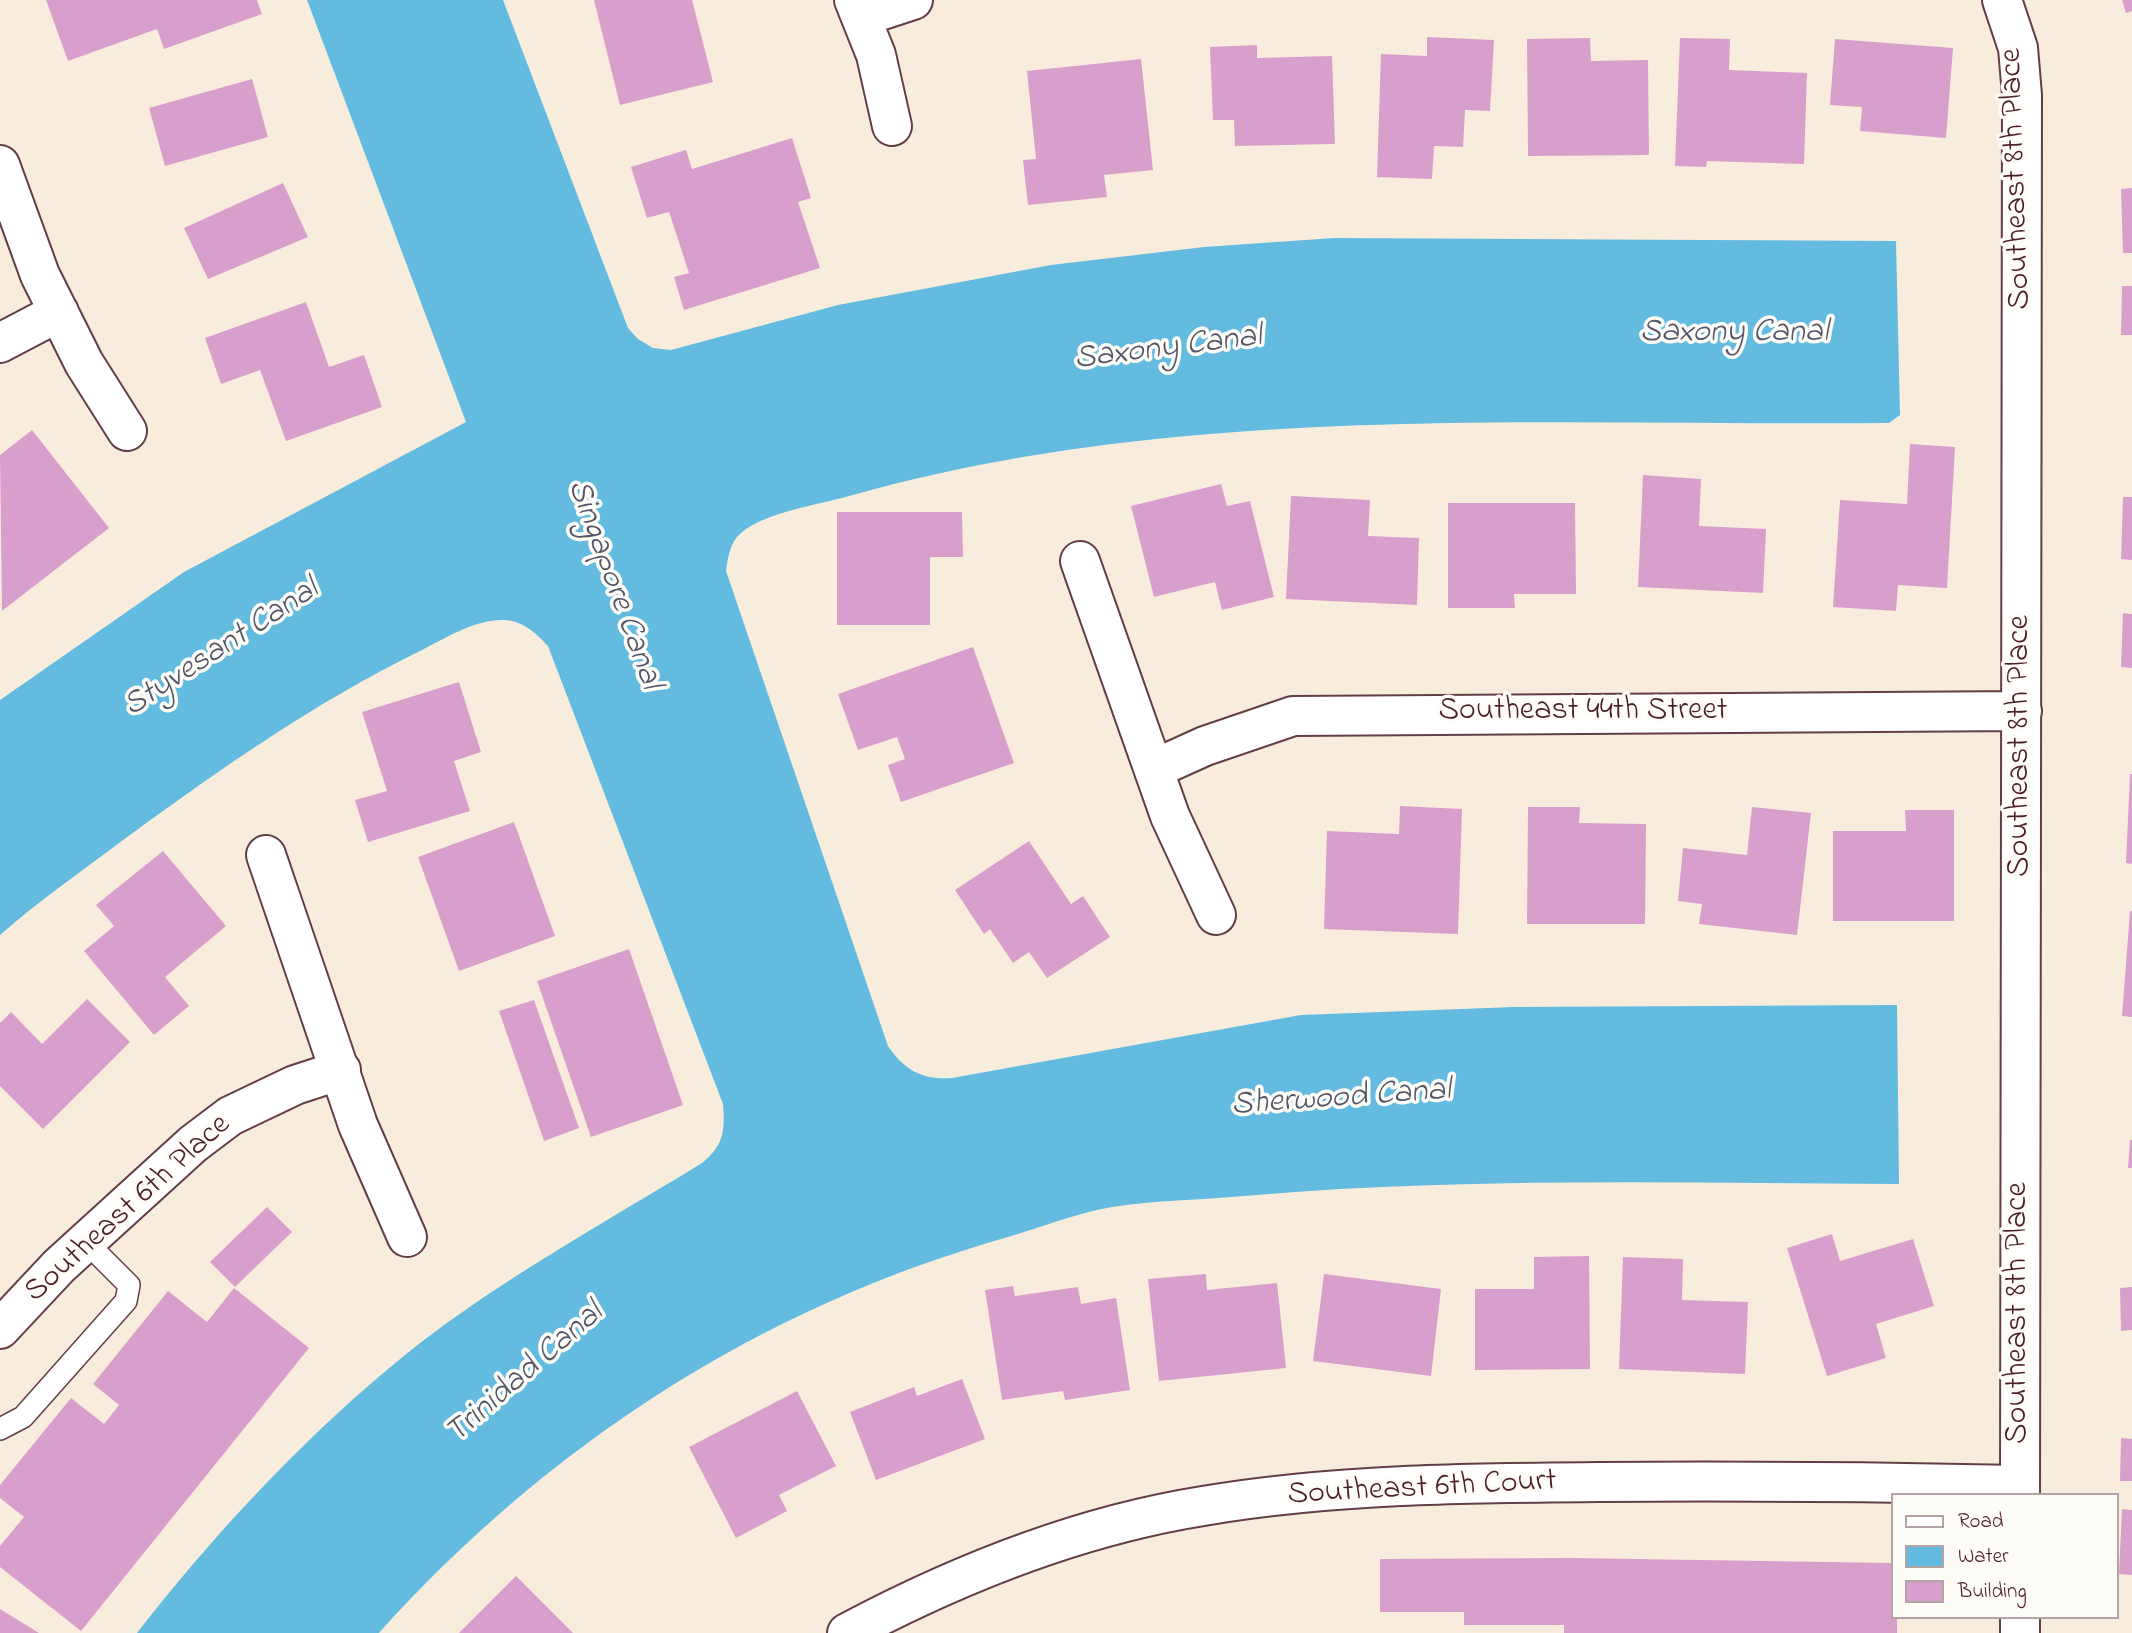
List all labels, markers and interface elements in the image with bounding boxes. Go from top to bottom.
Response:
street label: Southeast 8th Place [1994,48,2042,310]
water label: Saxony Canal [1640,315,1828,355]
water label: Saxony Canal [1072,319,1264,381]
water label: Singapore Canal [556,475,668,695]
water label: Styvesant Canal [117,572,327,728]
street label: Southeast 8th Place [2003,615,2041,877]
street label: Southeast 44th Street [1439,694,1727,732]
water label: Sherwood Canal [1230,1073,1452,1127]
street label: Southeast 6th Place [18,1107,240,1313]
street label: Southeast 8th Place [2001,1182,2039,1444]
water label: Trinidad Canal [439,1296,613,1454]
street label: Southeast 6th Court [1287,1464,1557,1516]
legend [1890,1493,2118,1619]
text: Road [1958,1507,2004,1537]
text: Water [1958,1542,2009,1572]
text: Building [1958,1577,2027,1607]

